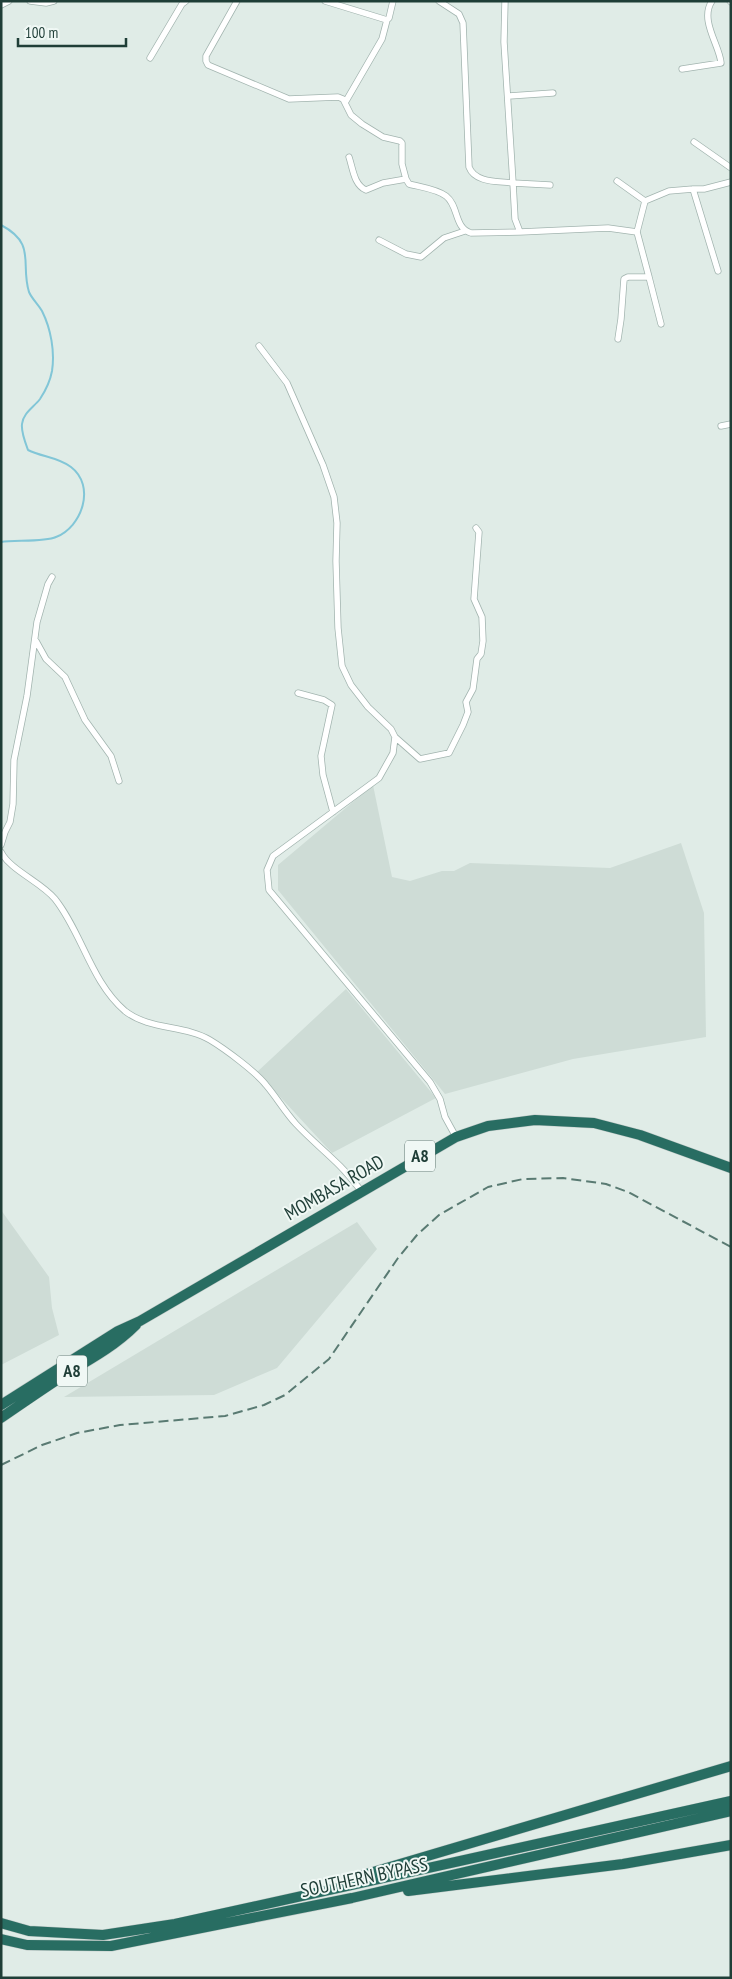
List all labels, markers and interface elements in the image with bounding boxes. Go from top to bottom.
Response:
scale bar [18,15,125,47]
text: 100 m [25,23,58,42]
road number: A8 [405,1140,435,1172]
street label: MOMBASA ROAD [280,1149,388,1225]
road number: A8 [57,1355,87,1386]
street label: SOUTHERN BYPASS [298,1852,430,1902]

